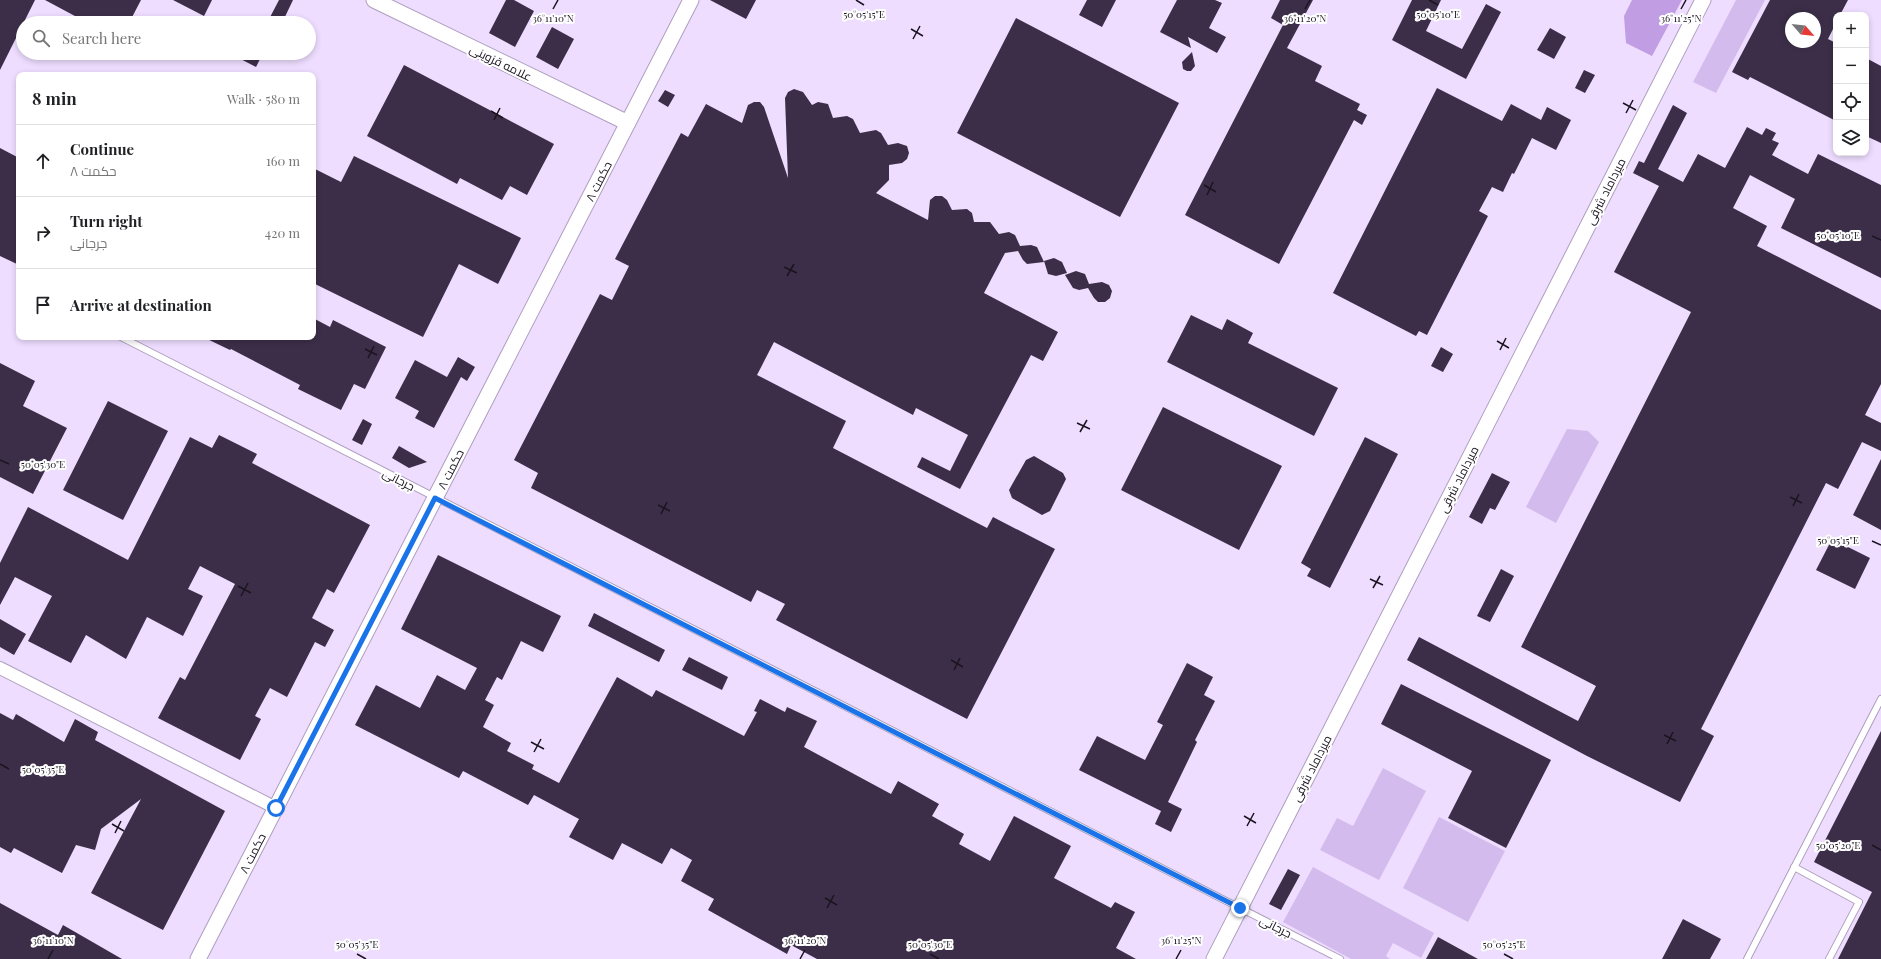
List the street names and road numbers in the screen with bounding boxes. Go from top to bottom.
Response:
street label: علامه قزوینی [467,40,535,84]
street label: میرداماد شرقی [1581,155,1629,227]
street label: حکمت ۸ [581,158,615,204]
street label: میرداماد شرقی [1434,443,1482,515]
street label: حکمت ۸ [433,446,467,492]
street label: جرجانی [380,464,418,494]
street label: میرداماد شرقی [1287,732,1335,804]
street label: حکمت ۸ [235,830,269,876]
street label: جرجانی [1257,911,1295,941]

